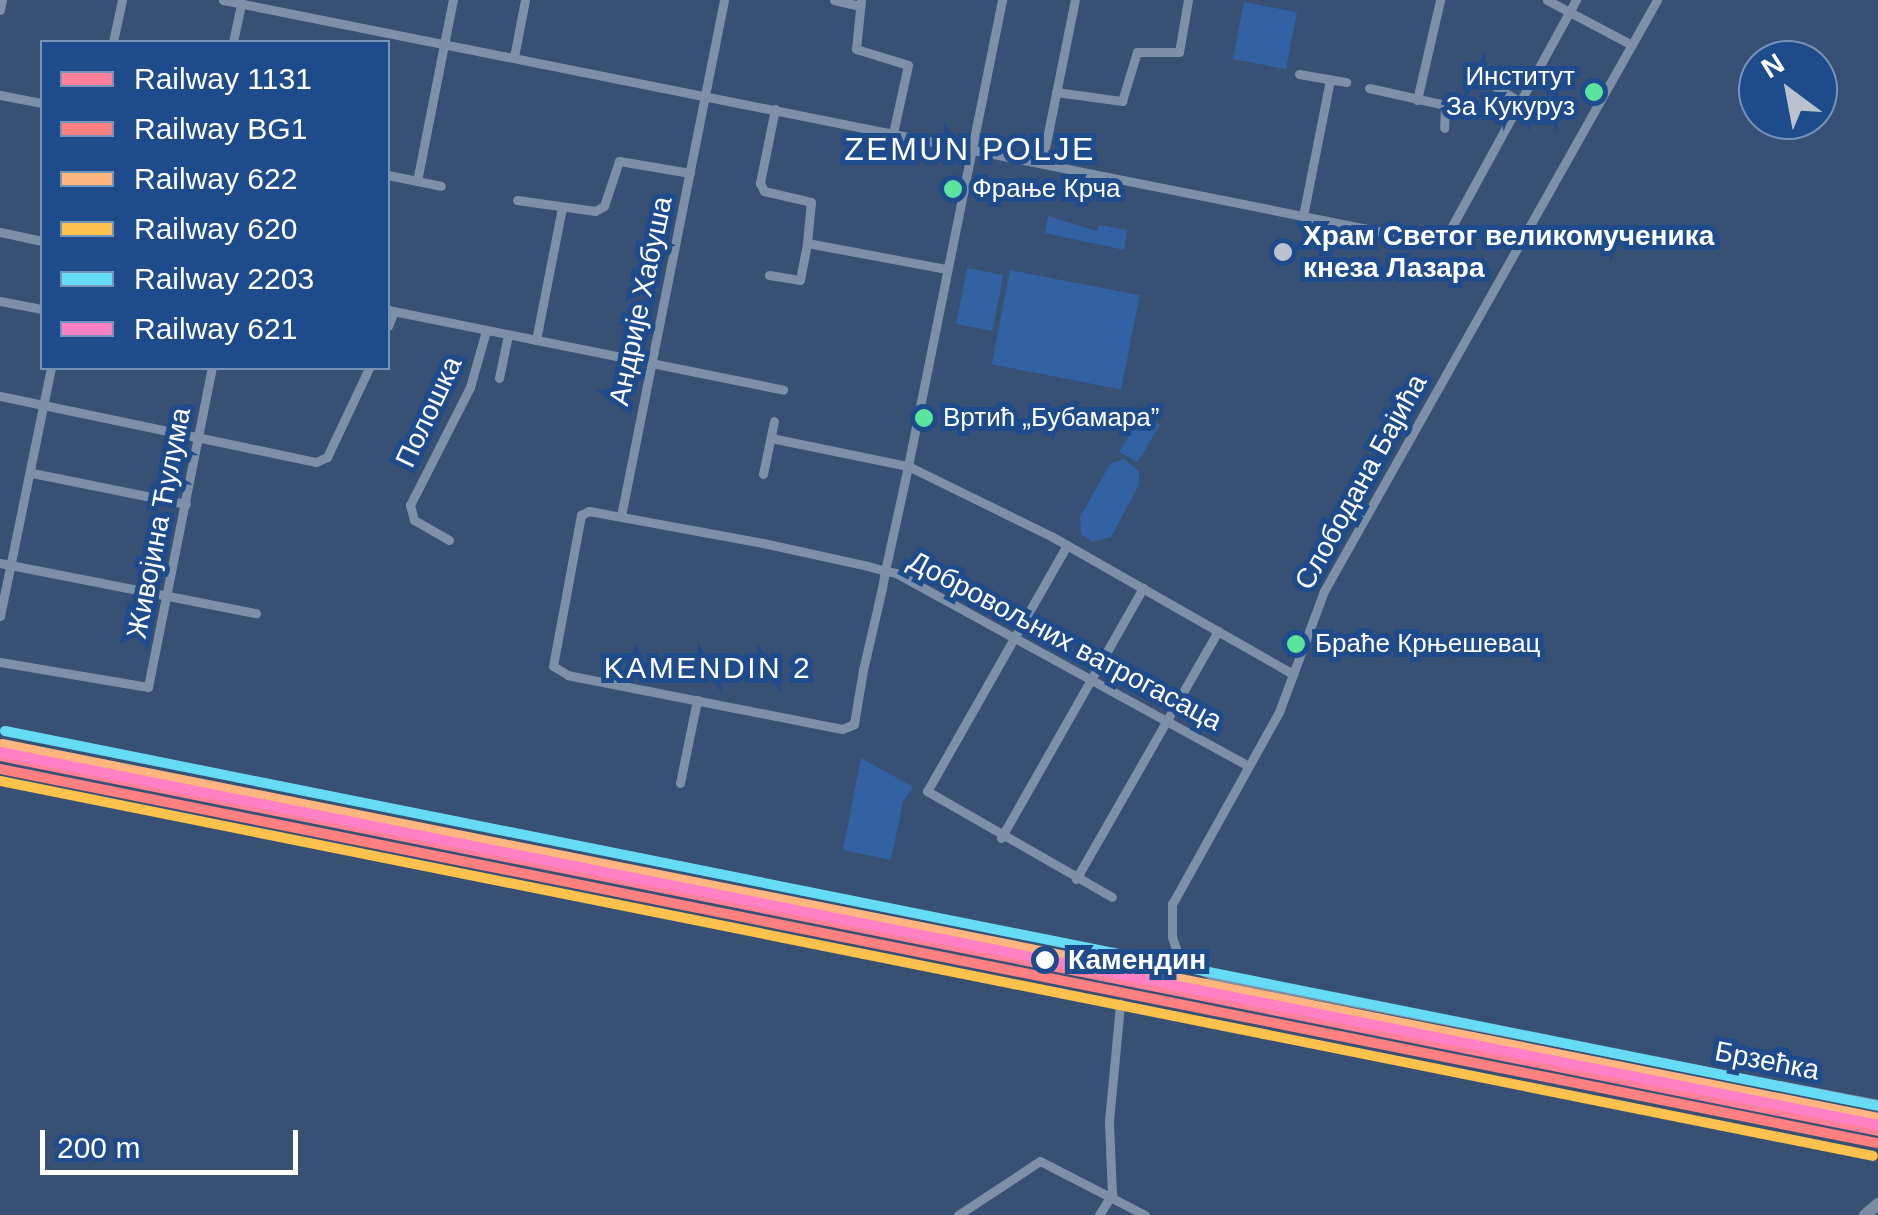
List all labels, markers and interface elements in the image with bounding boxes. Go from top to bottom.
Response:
legend [40,40,390,370]
north arrow [1738,40,1838,140]
text: N [1756,47,1790,84]
place label: Институт За Кукуруз [1446,61,1575,122]
text: Railway 1131 [134,62,312,95]
marker: Институт За Кукуруз [1584,82,1604,102]
text: Railway BG1 [134,112,307,145]
district label: ZEMUN POLJE [844,130,1096,168]
text: Railway 622 [134,162,297,195]
place label: Фрање Крча [972,173,1121,205]
marker: Фрање Крча [943,179,963,199]
street label: Андрије Хабуша [602,193,680,409]
text: Railway 620 [134,212,297,245]
place label: Храм Светог великомученика кнеза Лазара [1303,219,1714,285]
marker: Храм Светог великомученика кнеза Лазара [1272,241,1294,263]
text: Railway 2203 [134,262,314,295]
text: Railway 621 [134,312,297,345]
street label: Полошка [389,351,469,473]
street label: Слободана Бајића [1288,368,1434,596]
place label: Вртић „Бубамара” [943,402,1159,434]
street label: Живојина Ћулума [120,405,198,641]
marker: Вртић „Бубамара” [914,408,934,428]
street label: Добровољних ватрогасаца [902,544,1228,738]
place label: Браће Крњешевац [1315,628,1541,660]
marker: Браће Крњешевац [1286,634,1306,654]
district label: KAMENDIN 2 [604,650,812,686]
place label: Камендин [1068,943,1206,977]
marker: Камендин [1032,947,1058,973]
street label: Брзећка [1712,1034,1822,1088]
scale bar [45,1110,302,1172]
text: 200 m [57,1131,140,1164]

